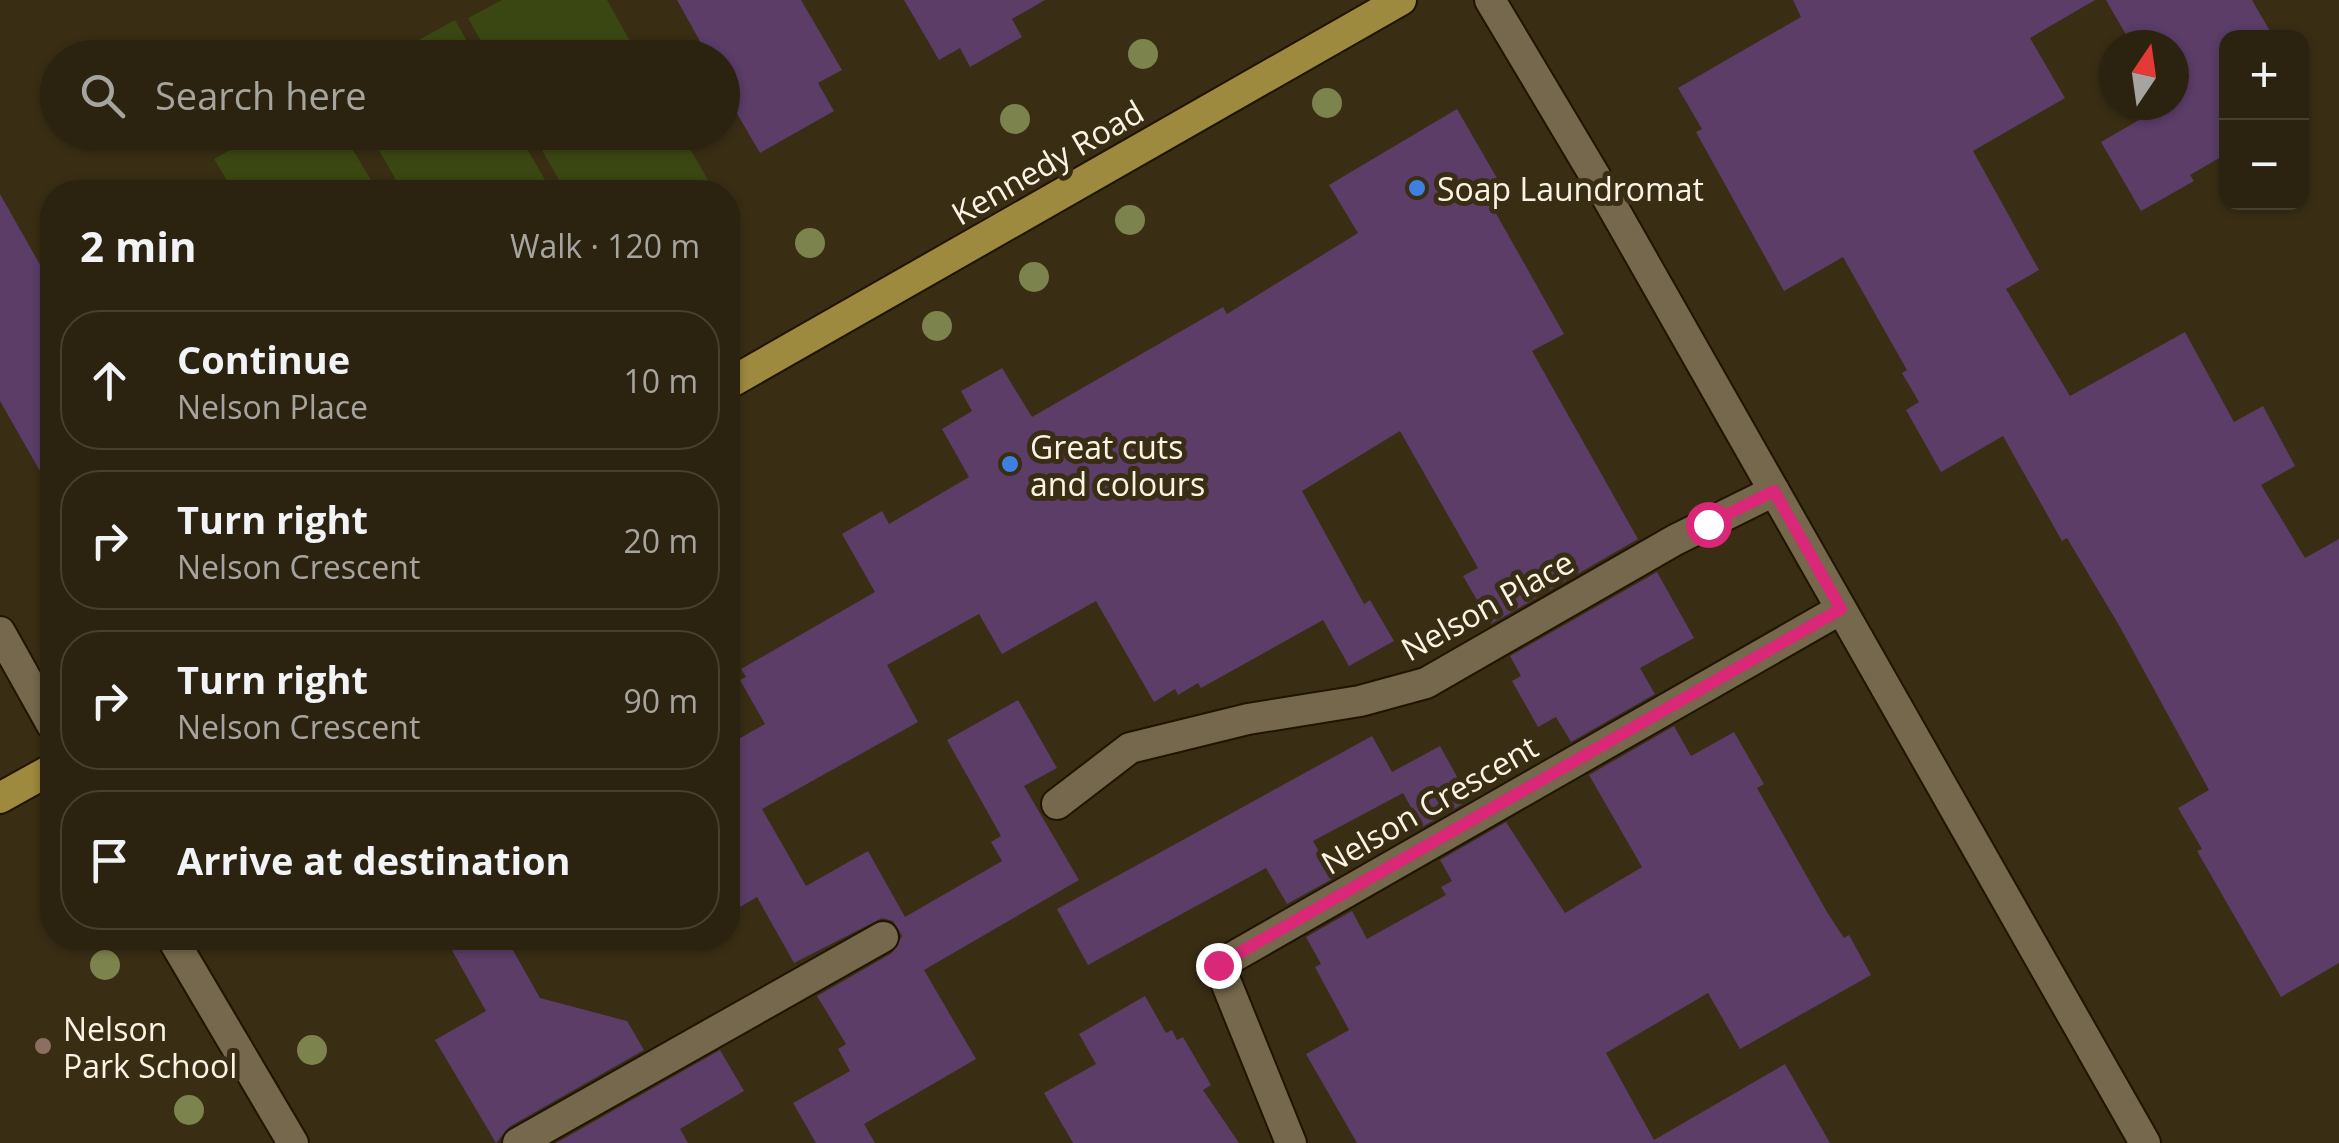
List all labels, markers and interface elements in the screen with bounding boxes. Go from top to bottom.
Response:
north arrow [2099,30,2189,120]
map controls [2219,30,2309,210]
button: + [2219,30,2309,120]
search box [40,40,740,150]
icon: search [75,68,130,123]
text: Search here [155,69,367,121]
street label: Kennedy Road [943,90,1151,234]
button: − [2219,120,2309,210]
place label: Soap Laundromat [1437,167,1704,210]
marker: Soap Laundromat [1406,177,1428,199]
text: 2 min [80,217,197,274]
text: Walk · 120 m [510,224,700,267]
text: Continue [177,333,350,385]
icon: ahead [82,353,137,408]
text: 10 m [623,359,698,402]
text: Nelson Place [177,385,368,428]
place label: Great cuts and colours [1030,425,1205,505]
marker: Great cuts and colours [999,453,1021,475]
text: Turn right [177,493,368,545]
route start [1686,502,1732,548]
icon: right [82,513,137,568]
text: 20 m [623,519,698,562]
street label: Nelson Place [1393,540,1581,670]
text: Nelson Crescent [177,545,420,588]
text: Turn right [177,653,368,705]
icon: right [82,673,137,728]
text: 90 m [623,679,698,722]
text: Nelson Crescent [177,705,420,748]
street label: Nelson Crescent [1313,725,1545,883]
icon: arrive [82,833,137,888]
text: Arrive at destination [177,834,571,886]
route end [1196,943,1242,989]
place label: Nelson Park School [63,1007,237,1087]
marker: Nelson Park School [32,1035,54,1057]

